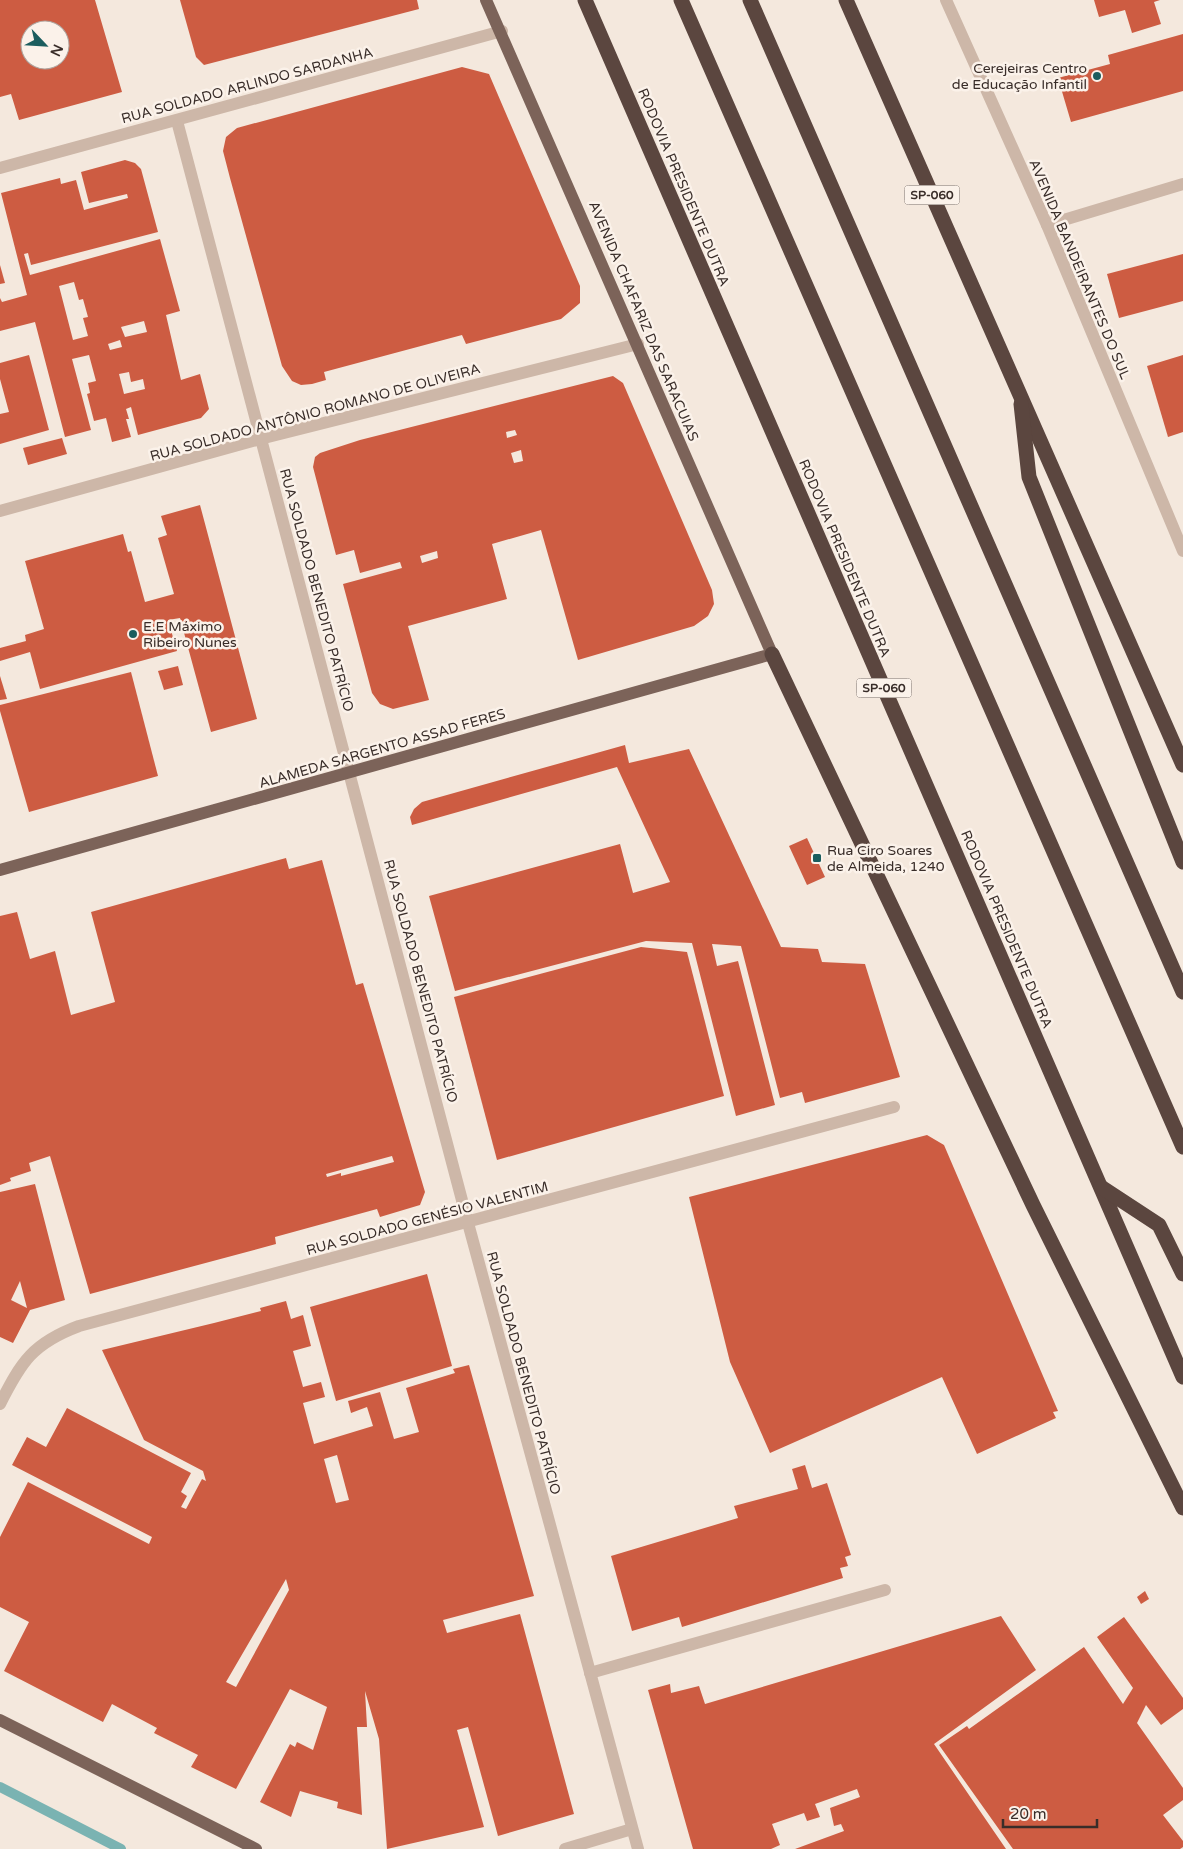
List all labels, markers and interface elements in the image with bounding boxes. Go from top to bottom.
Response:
north arrow [20,20,70,70]
text: N [46,42,66,59]
street label: RUA SOLDADO ARLINDO SARDANHA [119,44,375,127]
place label: Cerejeiras Centro de Educação Infantil [952,60,1087,93]
marker: Cerejeiras Centro de Educação Infantil [1091,70,1103,82]
street label: RODOVIA PRESIDENTE DUTRA [634,86,733,289]
street label: AVENIDA BANDEIRANTES DO SUL [1025,157,1134,382]
road number: SP-060 [904,186,960,204]
street label: AVENIDA CHAFARIZ DAS SARACUIAS [585,199,702,444]
street label: RUA SOLDADO ANTÔNIO ROMANO DE OLIVEIRA [148,360,482,465]
street label: RODOVIA PRESIDENTE DUTRA [795,457,894,660]
street label: RUA SOLDADO BENEDITO PATRÍCIO [276,467,357,714]
place label: E.E Máximo Ribeiro Nunes [143,618,237,651]
marker: E.E Máximo Ribeiro Nunes [127,628,139,640]
road number: SP-060 [856,678,912,698]
street label: ALAMEDA SARGENTO ASSAD FERES [257,705,508,792]
street label: RODOVIA PRESIDENTE DUTRA [957,828,1056,1031]
place label: Rua Ciro Soares de Almeida, 1240 [827,842,945,875]
marker: Rua Ciro Soares de Almeida, 1240 [811,852,823,864]
street label: RUA SOLDADO BENEDITO PATRÍCIO [380,858,461,1105]
street label: RUA SOLDADO GENÉSIO VALENTIM [304,1178,550,1259]
street label: RUA SOLDADO BENEDITO PATRÍCIO [483,1250,564,1497]
scale bar [1003,1796,1097,1828]
text: 20 m [1010,1805,1047,1823]

